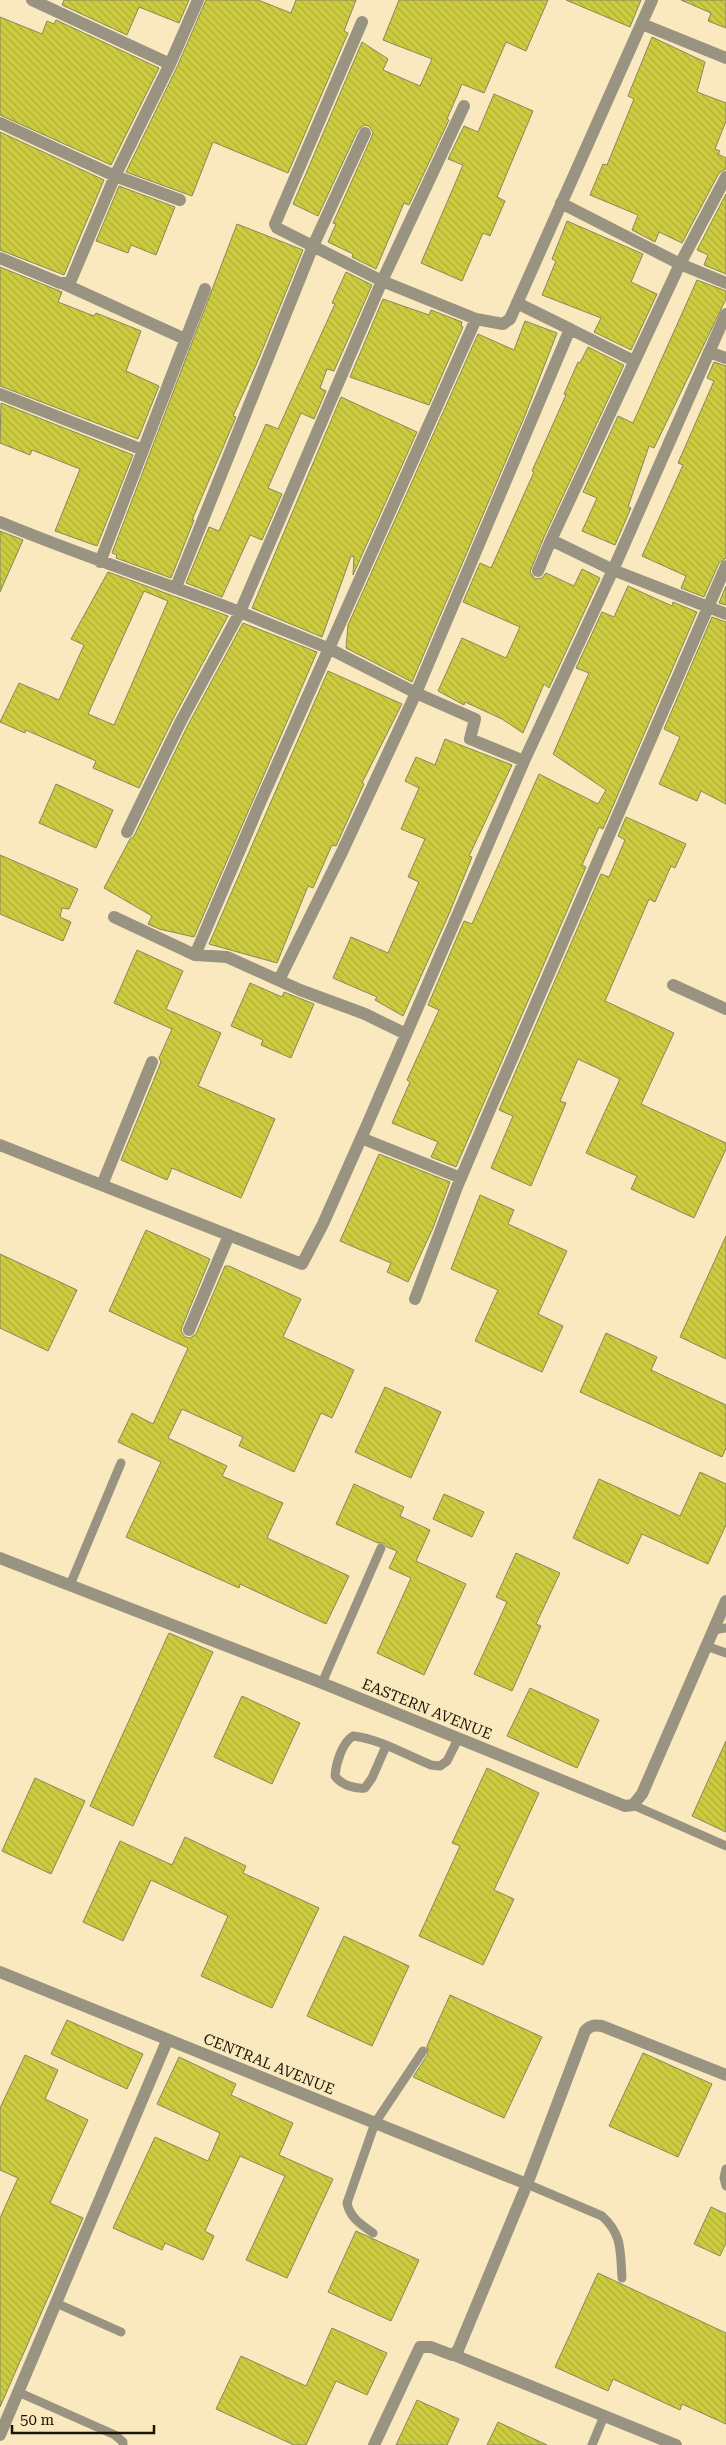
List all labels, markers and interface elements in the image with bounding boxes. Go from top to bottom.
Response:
street label: EASTERN AVENUE [359,1675,495,1743]
street label: CENTRAL AVENUE [201,2029,337,2099]
scale bar [12,2402,155,2434]
text: 50 m [20,2411,55,2429]

